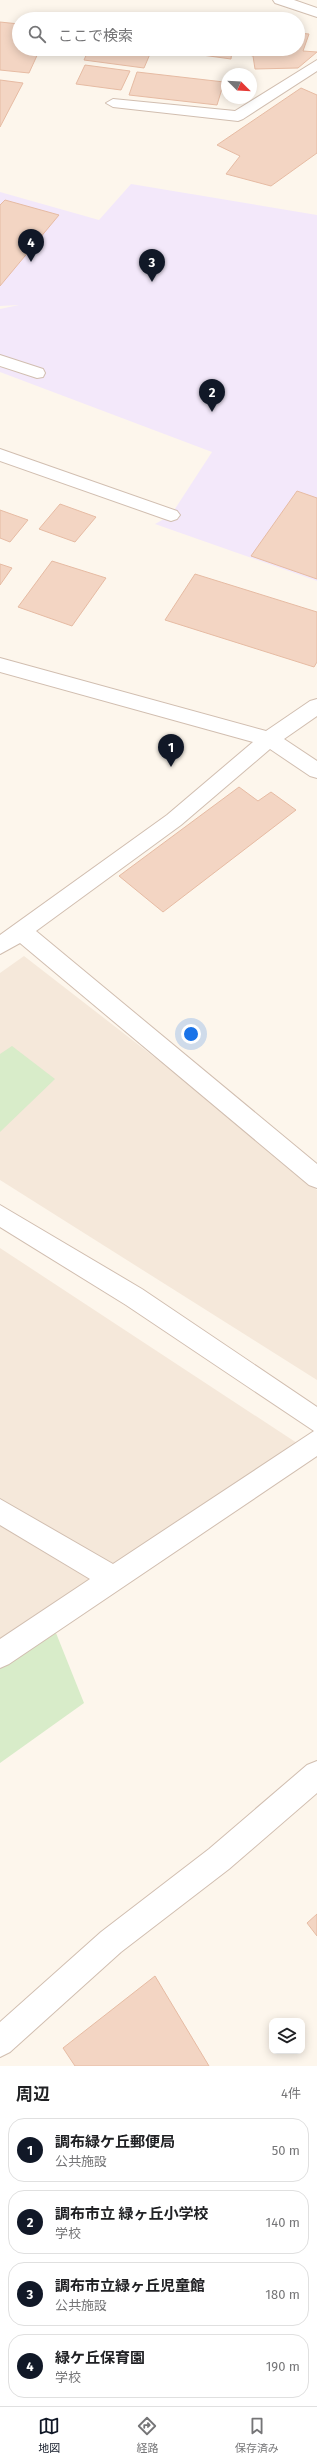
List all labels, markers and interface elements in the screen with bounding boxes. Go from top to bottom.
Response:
search box [12,12,305,56]
icon: search [26,23,48,45]
text: ここで検索 [58,27,133,45]
north arrow [221,68,257,104]
pin: 4 [18,229,44,262]
pin: 3 [139,249,165,282]
pin: 2 [199,379,225,412]
pin: 1 [158,734,184,767]
your location [181,1024,201,1044]
map controls [269,2018,305,2054]
button: layers [269,2018,305,2054]
text: 周辺 [16,2084,50,2105]
text: 4件 [281,2086,301,2101]
text: 調布緑ケ丘郵便局 [55,2133,175,2151]
text: 1 [27,2143,33,2158]
text: 50 m [272,2143,300,2158]
text: 公共施設 [55,2154,107,2169]
text: 調布市立 緑ヶ丘小学校 [55,2205,209,2223]
text: 2 [27,2215,33,2230]
text: 140 m [266,2215,300,2230]
text: 学校 [55,2226,81,2241]
text: 調布市立緑ヶ丘児童館 [55,2277,205,2295]
text: 3 [27,2287,33,2302]
text: 180 m [265,2287,300,2302]
text: 公共施設 [55,2298,107,2313]
text: 緑ケ丘保育園 [55,2349,145,2367]
text: 4 [26,2359,34,2374]
text: 190 m [266,2359,300,2374]
text: 学校 [55,2370,81,2385]
tab: 地図 [38,2415,60,2455]
tab: 経路 [136,2415,158,2455]
tab: 保存済み [235,2415,279,2455]

